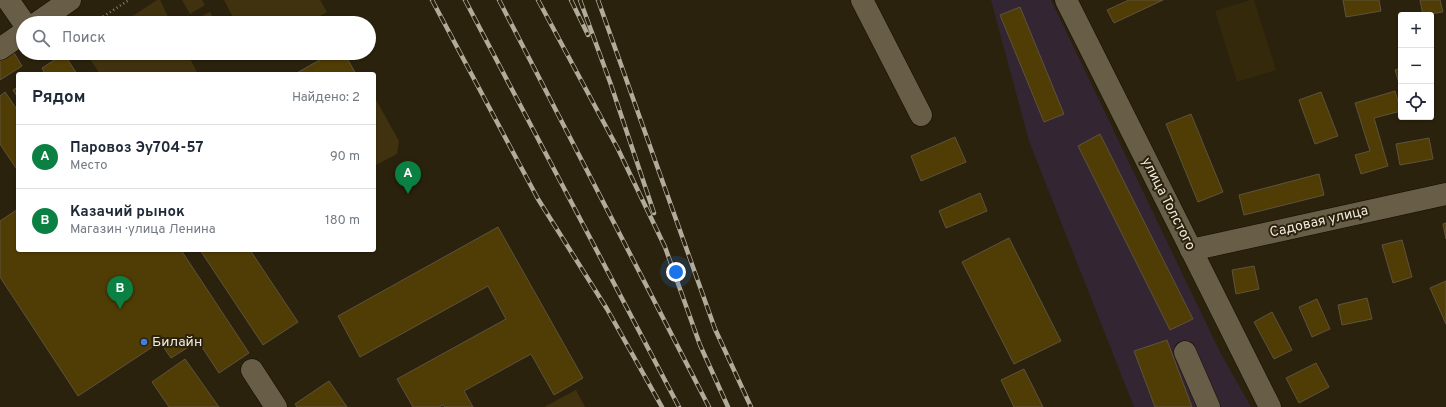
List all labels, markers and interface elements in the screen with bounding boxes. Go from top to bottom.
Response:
map controls [1398,12,1434,120]
button: + [1398,12,1434,48]
search box [16,16,376,60]
icon: search [30,27,52,49]
text: Поиск [62,29,106,48]
button: − [1398,48,1434,84]
button: locate [1398,84,1434,120]
text: Рядом [32,87,85,109]
text: Найдено: 2 [292,90,360,106]
text: Паровоз Эу704-57 [70,139,204,158]
text: A [40,149,50,165]
text: 90 m [330,149,360,165]
street label: улица Толстого [1137,155,1199,253]
text: Место [70,158,107,174]
pin: A [395,161,421,194]
street label: Садовая улица [1268,202,1370,242]
text: Казачий рынок [70,203,185,222]
text: B [41,213,49,229]
text: 180 m [325,213,360,229]
text: Магазин · улица Ленина [70,222,216,238]
your location [666,262,686,282]
pin: B [107,276,133,309]
place label: Билайн [152,334,202,351]
marker: Билайн [139,337,149,347]

